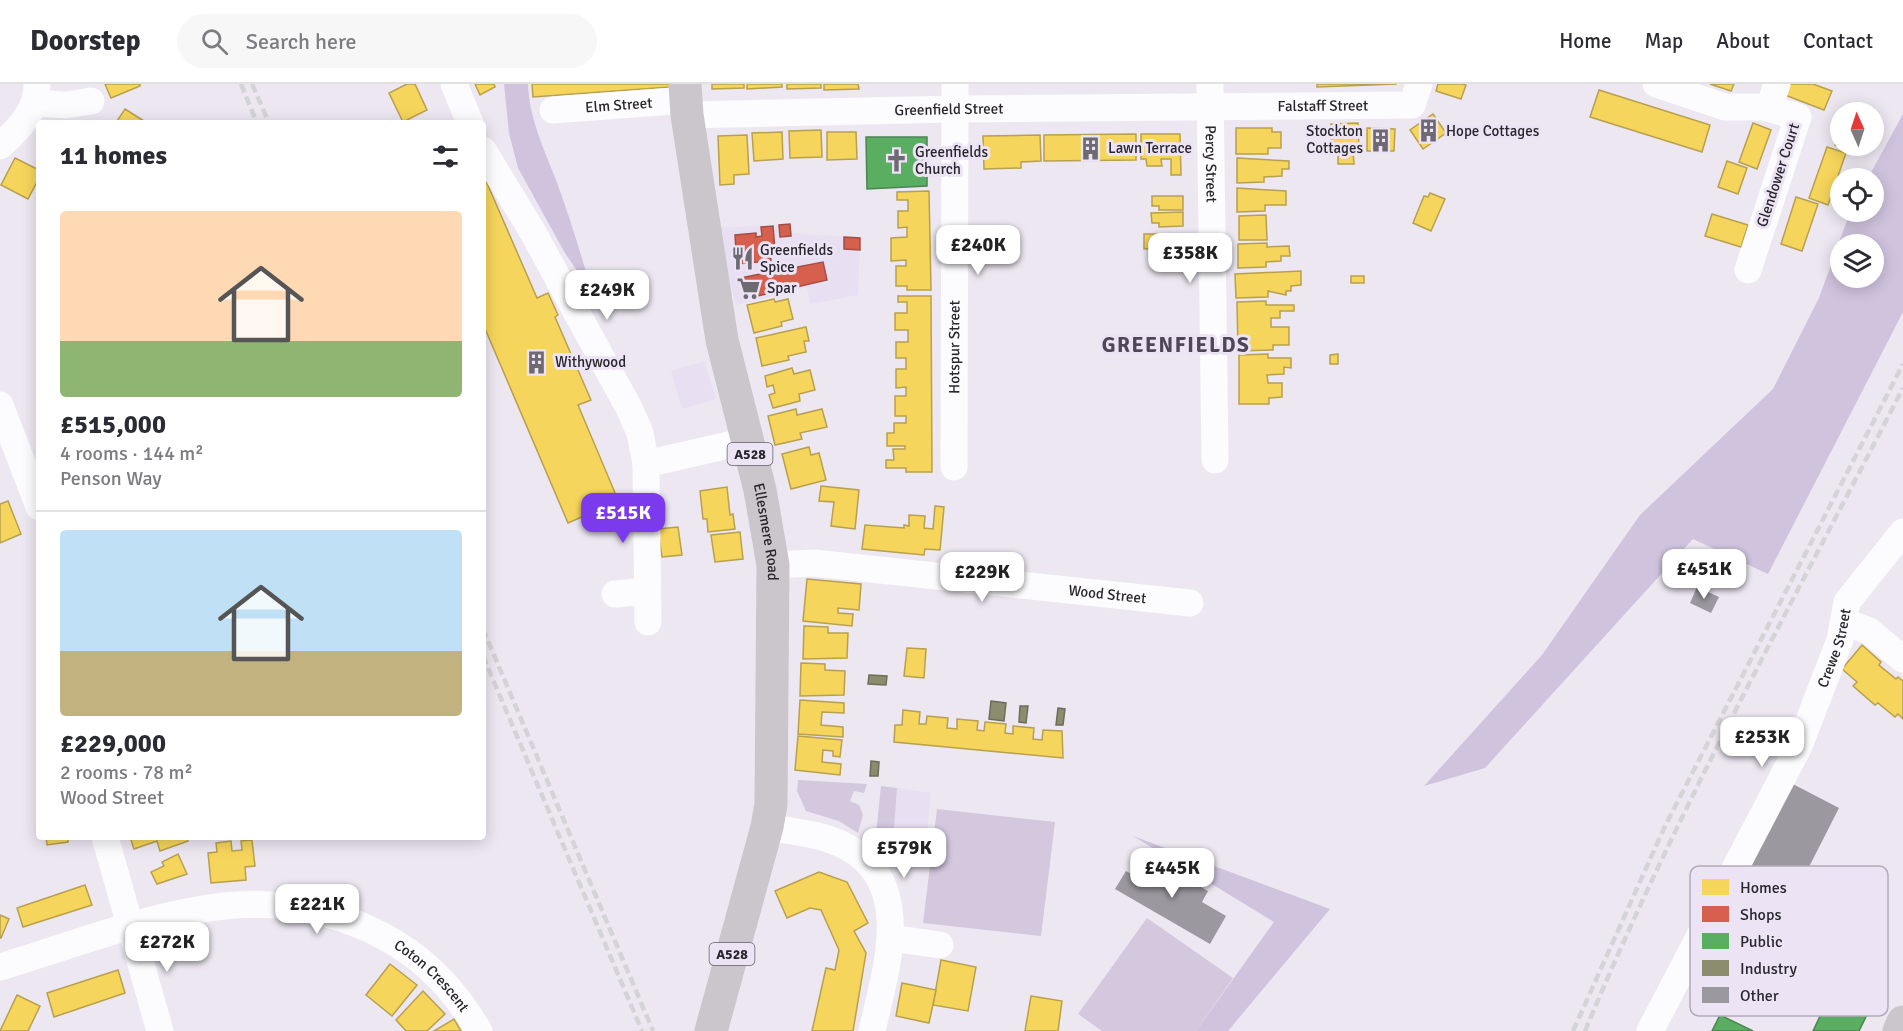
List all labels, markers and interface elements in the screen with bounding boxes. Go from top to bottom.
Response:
search box [177,14,597,68]
text: Doorstep [30,24,141,58]
icon: search [198,25,231,58]
text: Search here [246,28,357,55]
text: Home [1559,28,1612,54]
text: Map [1645,28,1683,54]
text: About [1716,28,1770,54]
text: Contact [1803,28,1873,54]
street label: Elm Street [585,94,653,117]
street label: Falstaff Street [1277,96,1368,115]
street label: Greenfield Street [894,100,1004,119]
north arrow [1830,102,1884,156]
map controls [1830,102,1884,288]
building icon: Hope Cottages [1415,118,1441,144]
street label: Glendower Court [1753,121,1803,229]
place label: Stockton Cottages [1306,122,1363,157]
place label: Hope Cottages [1446,122,1540,140]
street label: Percy Street [1202,125,1221,203]
building icon: Stockton Cottages [1368,127,1394,153]
building icon: Lawn Terrace [1077,135,1103,161]
place label: Lawn Terrace [1108,139,1192,157]
text: 11 homes [60,140,167,172]
icon: filters [429,140,462,173]
place label: Greenfields Church [915,143,989,178]
church icon: Greenfields Church [884,148,910,174]
button: locate [1830,168,1884,222]
pin: £240K [936,225,1020,276]
text: £240K [950,232,1006,257]
pin: £358K [1148,233,1232,284]
button: layers [1830,234,1884,288]
text: £358K [1162,240,1218,265]
place label: Greenfields Spice [760,241,834,276]
restaurant icon: Greenfields Spice [729,246,755,272]
icon: home [207,250,315,358]
pin: £249K [565,270,649,321]
supermarket icon: Spar [736,275,762,301]
text: £249K [579,277,635,302]
place label: Spar [767,279,797,297]
street label: Hotspur Street [945,300,963,394]
district label: GREENFIELDS [1102,332,1250,358]
building icon: Withywood [524,349,550,375]
place label: Withywood [555,353,626,371]
text: £515,000 [60,409,166,441]
text: 4 rooms · 144 m² [60,441,204,466]
road number: A528 [728,443,772,465]
text: Penson Way [60,466,162,491]
street label: Ellesmere Road [750,481,782,581]
pin: £515K [581,493,665,544]
text: £515K [595,500,651,525]
pin: £451K [1662,549,1746,600]
pin: £229K [940,552,1024,603]
text: £451K [1676,556,1732,581]
text: £229K [954,559,1010,584]
icon: home [207,569,315,677]
street label: Wood Street [1067,581,1147,607]
street label: Crewe Street [1813,607,1855,690]
pin: £253K [1720,717,1804,768]
text: £253K [1734,724,1790,749]
text: £229,000 [60,728,166,760]
text: 2 rooms · 78 m² [60,760,193,785]
text: Wood Street [60,785,164,810]
pin: £579K [862,828,946,879]
text: £579K [876,835,932,860]
pin: £445K [1130,848,1214,899]
text: £445K [1144,855,1200,880]
legend [1690,866,1888,1016]
text: Homes [1740,878,1787,898]
pin: £221K [275,884,359,935]
text: £221K [289,891,345,916]
text: Shops [1740,905,1781,925]
pin: £272K [125,922,209,973]
text: £272K [139,929,195,954]
text: Public [1740,932,1783,952]
street label: Coton Crescent [391,936,473,1015]
road number: A528 [710,943,754,965]
text: Industry [1740,959,1798,979]
text: Other [1740,986,1779,1006]

